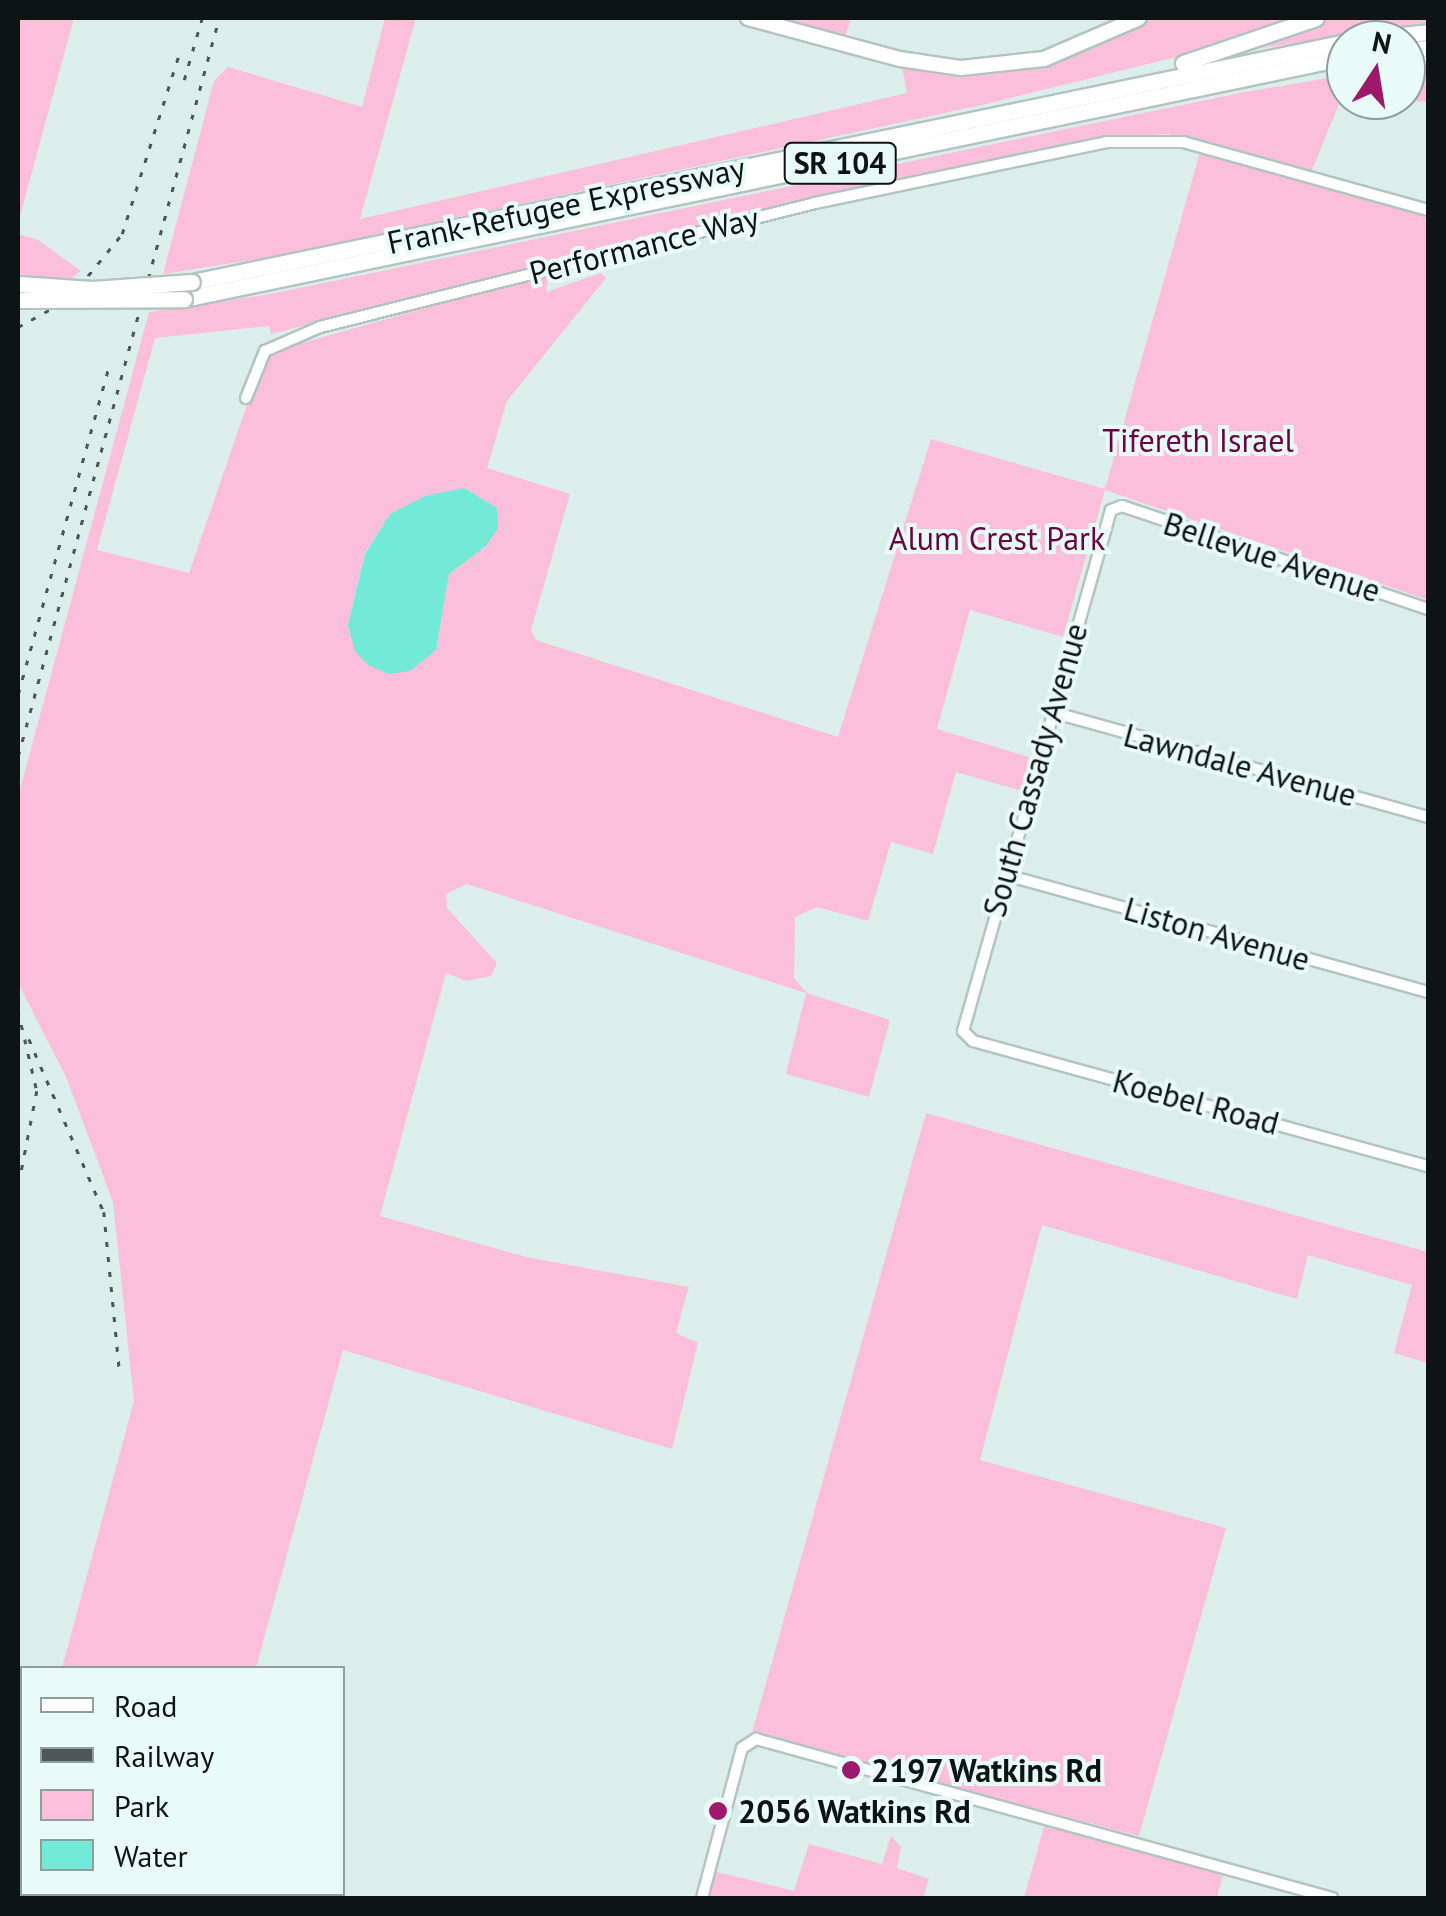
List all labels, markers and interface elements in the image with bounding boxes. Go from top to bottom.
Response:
north arrow [1326,20,1426,120]
text: N [1369,22,1395,62]
road number: SR 104 [782,138,898,188]
street label: Frank-Refugee Expressway [384,148,748,262]
street label: Performance Way [525,198,763,292]
park label: Tifereth Israel [1102,421,1294,459]
street label: Bellevue Avenue [1158,504,1386,610]
park label: Alum Crest Park [889,519,1105,557]
street label: South Cassady Avenue [974,618,1096,922]
street label: Lawndale Avenue [1119,715,1361,815]
street label: Liston Avenue [1119,889,1315,979]
street label: Koebel Road [1109,1061,1283,1143]
legend [20,1666,345,1896]
text: Road [114,1686,178,1725]
text: Railway [114,1736,214,1775]
place label: 2197 Watkins Rd [871,1751,1105,1789]
marker: 2197 Watkins Rd [840,1759,862,1781]
text: Park [114,1786,169,1825]
place label: 2056 Watkins Rd [738,1792,972,1830]
marker: 2056 Watkins Rd [707,1800,729,1822]
text: Water [114,1836,188,1875]

